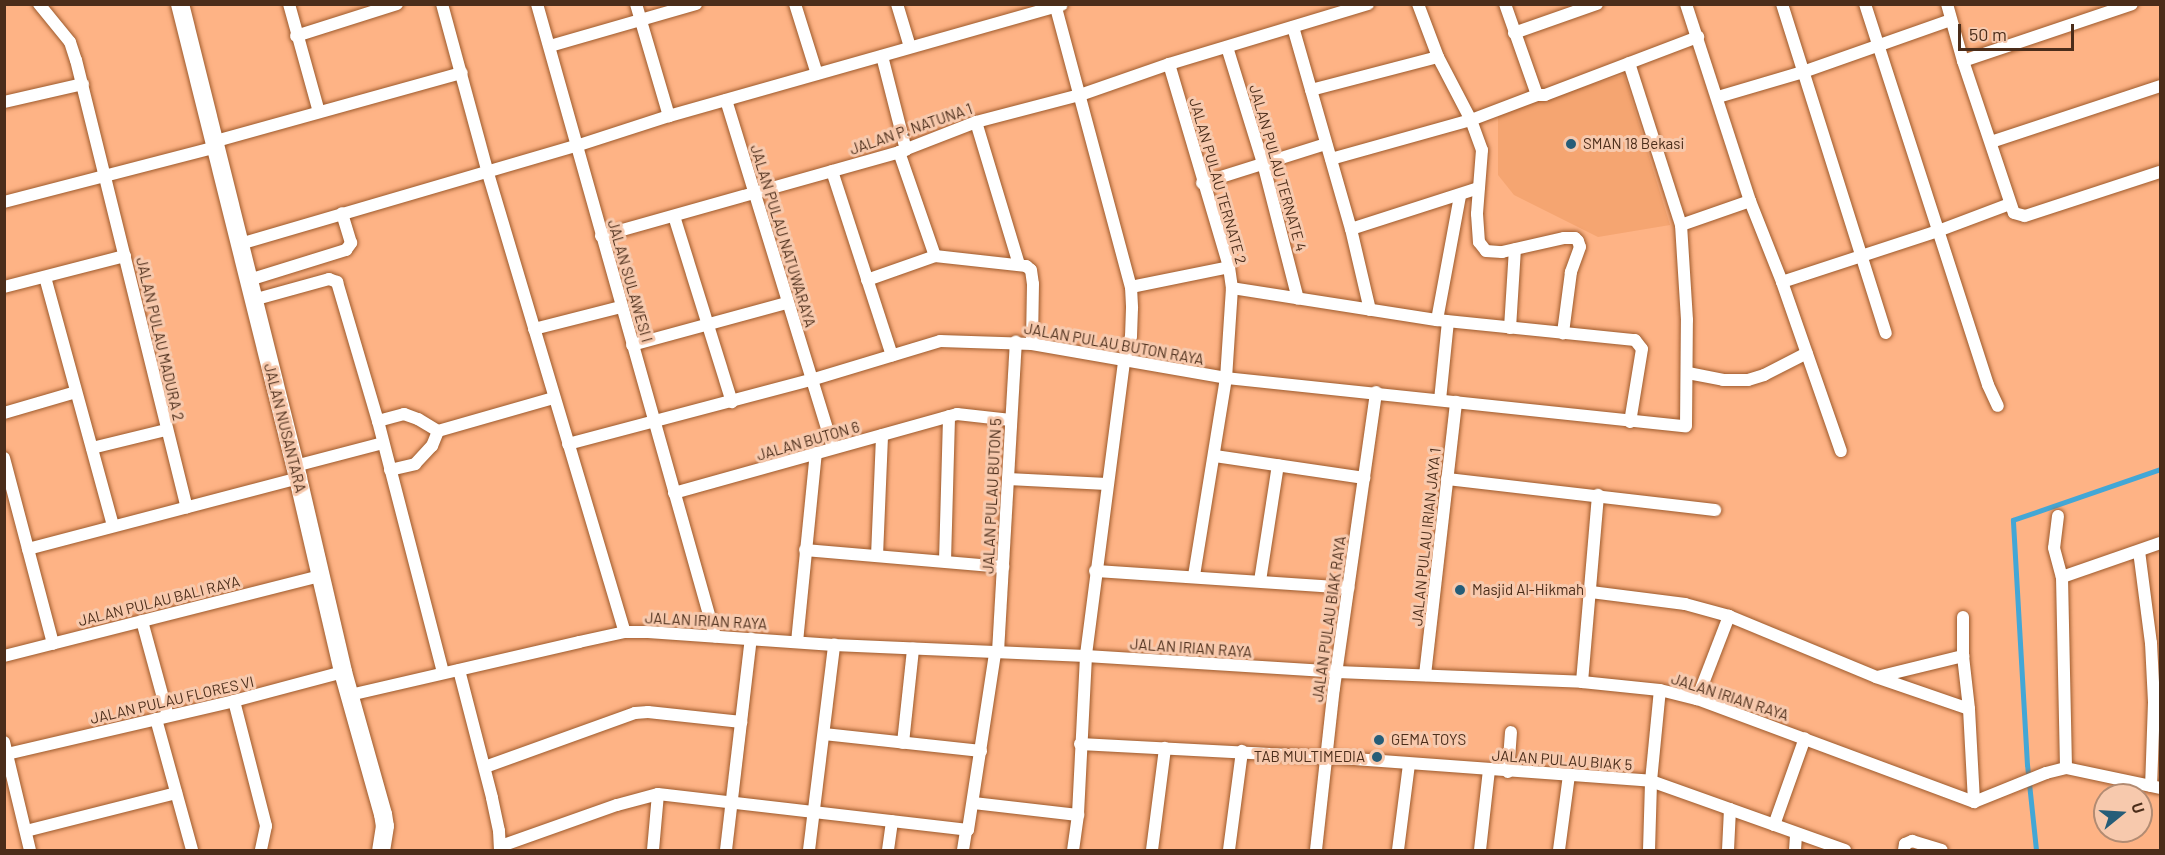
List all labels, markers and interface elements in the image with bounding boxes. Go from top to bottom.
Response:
scale bar [1961,12,2076,50]
text: 50 m [1969,23,2007,45]
street label: JALAN PULAU TERNATE 4 [1246,83,1310,253]
street label: JALAN PULAU TERNATE 2 [1186,96,1250,266]
street label: JALAN P. NATUNA 1 [847,100,975,158]
place label: SMAN 18 Bekasi [1583,135,1684,153]
marker: SMAN 18 Bekasi [1564,137,1578,151]
street label: JALAN PULAU NATUWARAYA [747,142,819,330]
street label: JALAN SULAWESI I [604,218,656,344]
street label: JALAN PULAU MADURA 2 [132,256,188,422]
street label: JALAN PULAU BUTON RAYA [1023,319,1205,369]
street label: JALAN NUSANTARA [260,362,310,494]
street label: JALAN BUTON 6 [754,418,862,464]
street label: JALAN PULAU BUTON 5 [979,418,1005,574]
street label: JALAN PULAU IRIAN JAYA 1 [1408,447,1444,627]
street label: JALAN PULAU BIAK RAYA [1308,535,1350,703]
street label: JALAN PULAU BALI RAYA [76,572,242,630]
place label: Masjid Al-Hikmah [1472,581,1584,599]
marker: Masjid Al-Hikmah [1453,583,1467,597]
street label: JALAN IRIAN RAYA [644,609,768,633]
street label: JALAN IRIAN RAYA [1129,635,1253,661]
street label: JALAN IRIAN RAYA [1669,670,1791,724]
street label: JALAN PULAU FLORES VI [88,672,256,728]
place label: GEMA TOYS [1391,731,1466,749]
marker: GEMA TOYS [1372,733,1386,747]
street label: JALAN PULAU BIAK 5 [1491,746,1633,774]
place label: TAB MULTIMEDIA [1254,748,1365,766]
marker: TAB MULTIMEDIA [1370,750,1384,764]
north arrow [2093,783,2153,843]
text: U [2128,800,2149,816]

